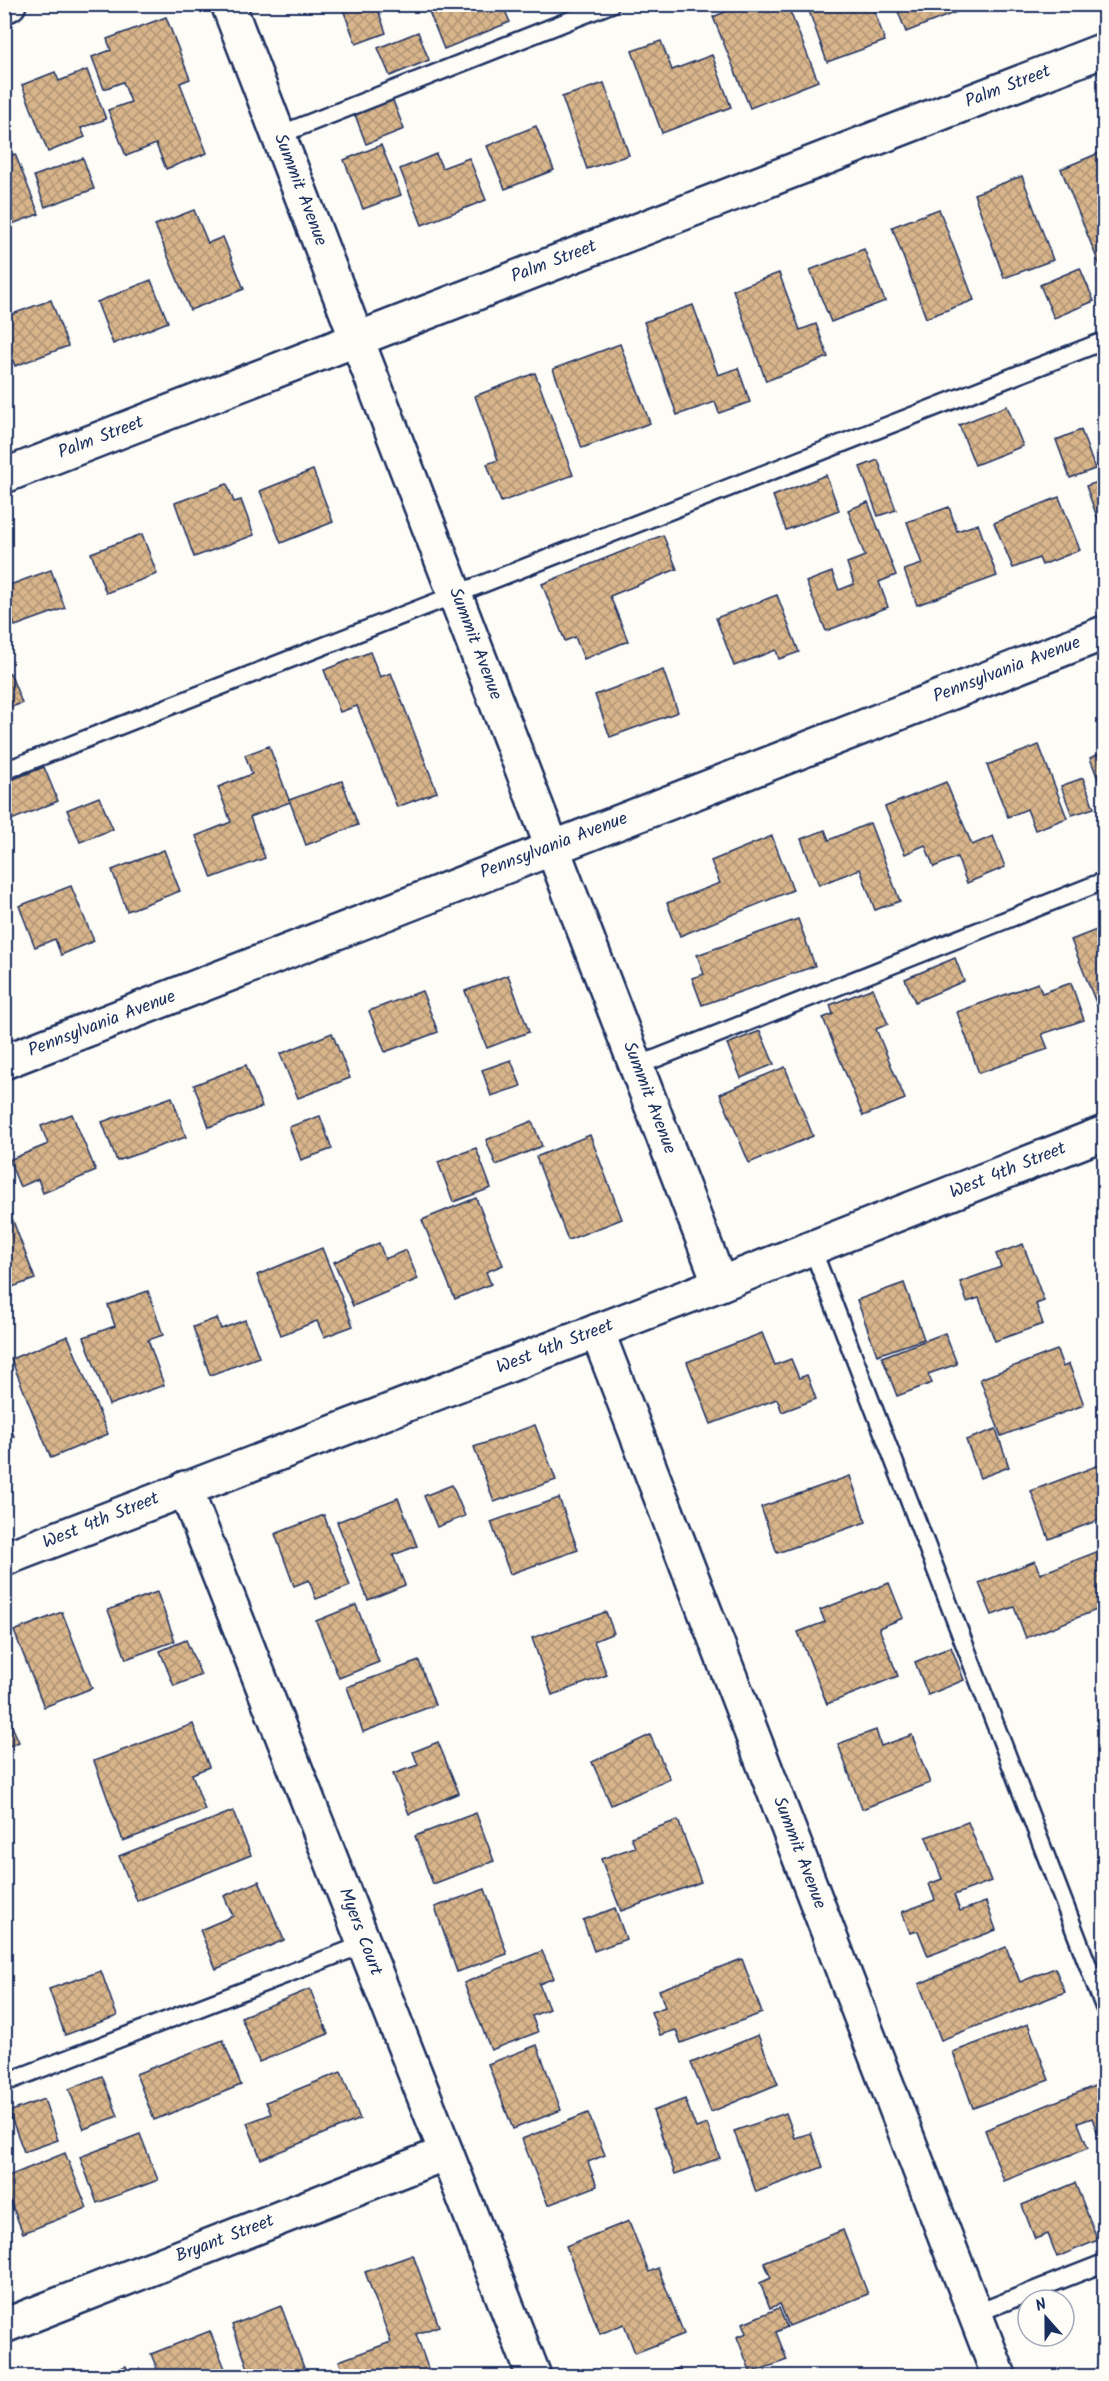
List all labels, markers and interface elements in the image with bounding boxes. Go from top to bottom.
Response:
street label: Palm Street [961,57,1056,117]
street label: Summit Avenue [265,130,335,250]
street label: Palm Street [507,232,602,292]
street label: Palm Street [54,408,149,468]
street label: Summit Avenue [440,584,510,704]
street label: Pennsylvania Avenue [929,628,1085,712]
street label: Pennsylvania Avenue [476,804,632,888]
street label: Pennsylvania Avenue [24,982,180,1066]
street label: Summit Avenue [614,1038,684,1158]
street label: West 4th Street [945,1134,1072,1208]
street label: West 4th Street [492,1311,619,1383]
street label: West 4th Street [38,1484,165,1558]
street label: Summit Avenue [764,1793,834,1913]
street label: Myers Court [330,1884,390,1981]
street label: Bryant Street [171,2207,280,2271]
north arrow [1016,2288,1076,2348]
text: N [1032,2292,1050,2319]

